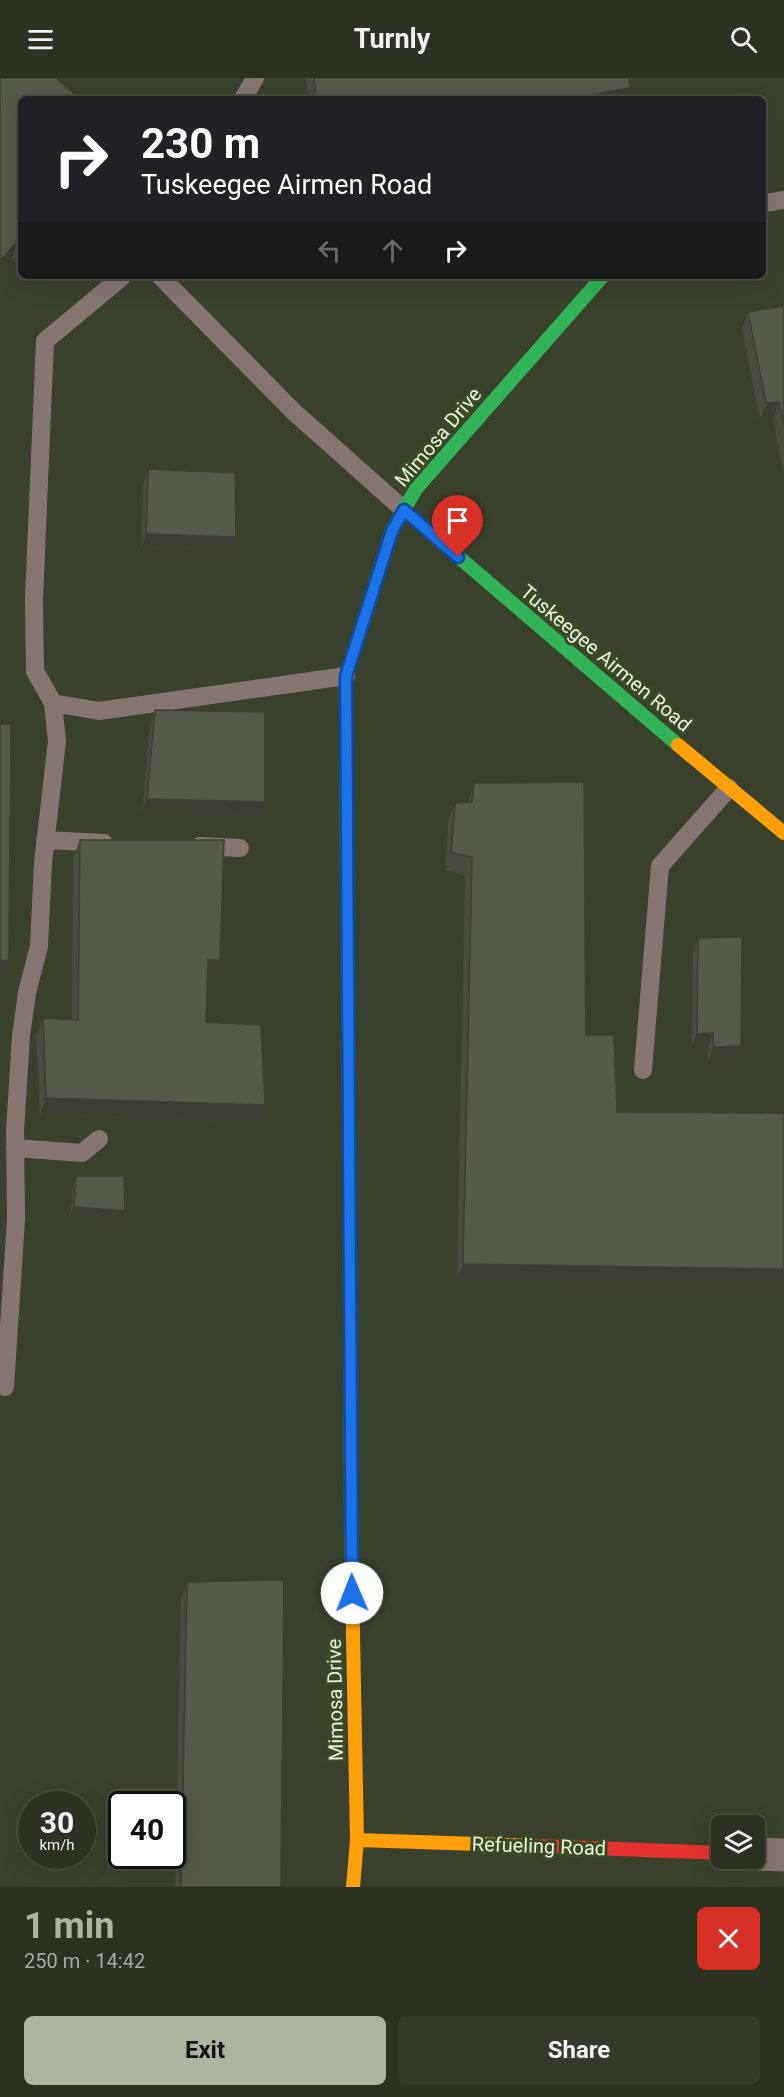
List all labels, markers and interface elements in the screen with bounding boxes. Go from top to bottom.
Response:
icon: menu [24,23,57,56]
text: Turnly [354,23,430,55]
icon: search [727,23,760,56]
text: 230 m [141,119,260,168]
icon: right [42,120,120,198]
text: Tuskeegee Airmen Road [141,169,432,201]
icon: left [313,234,346,267]
icon: ahead [376,234,409,267]
icon: right [439,234,472,267]
street label: Mimosa Drive [389,382,487,492]
pin [432,495,483,557]
icon: arrive [441,504,474,537]
street label: Tuskeegee Airmen Road [516,580,696,736]
position arrow [320,1561,384,1625]
street label: Mimosa Drive [322,1639,348,1761]
speed limit sign: 40 [108,1791,186,1869]
text: 30 [40,1805,74,1840]
map controls [711,1815,765,1869]
button: layers [711,1815,765,1869]
street label: Refueling Road [471,1832,607,1860]
text: km/h [39,1836,75,1854]
text: 1 min [24,1905,115,1947]
button: close [697,1907,760,1970]
text: 250 m · 14:42 [24,1949,145,1973]
button: Exit [24,2016,386,2085]
button: Share [398,2016,760,2085]

